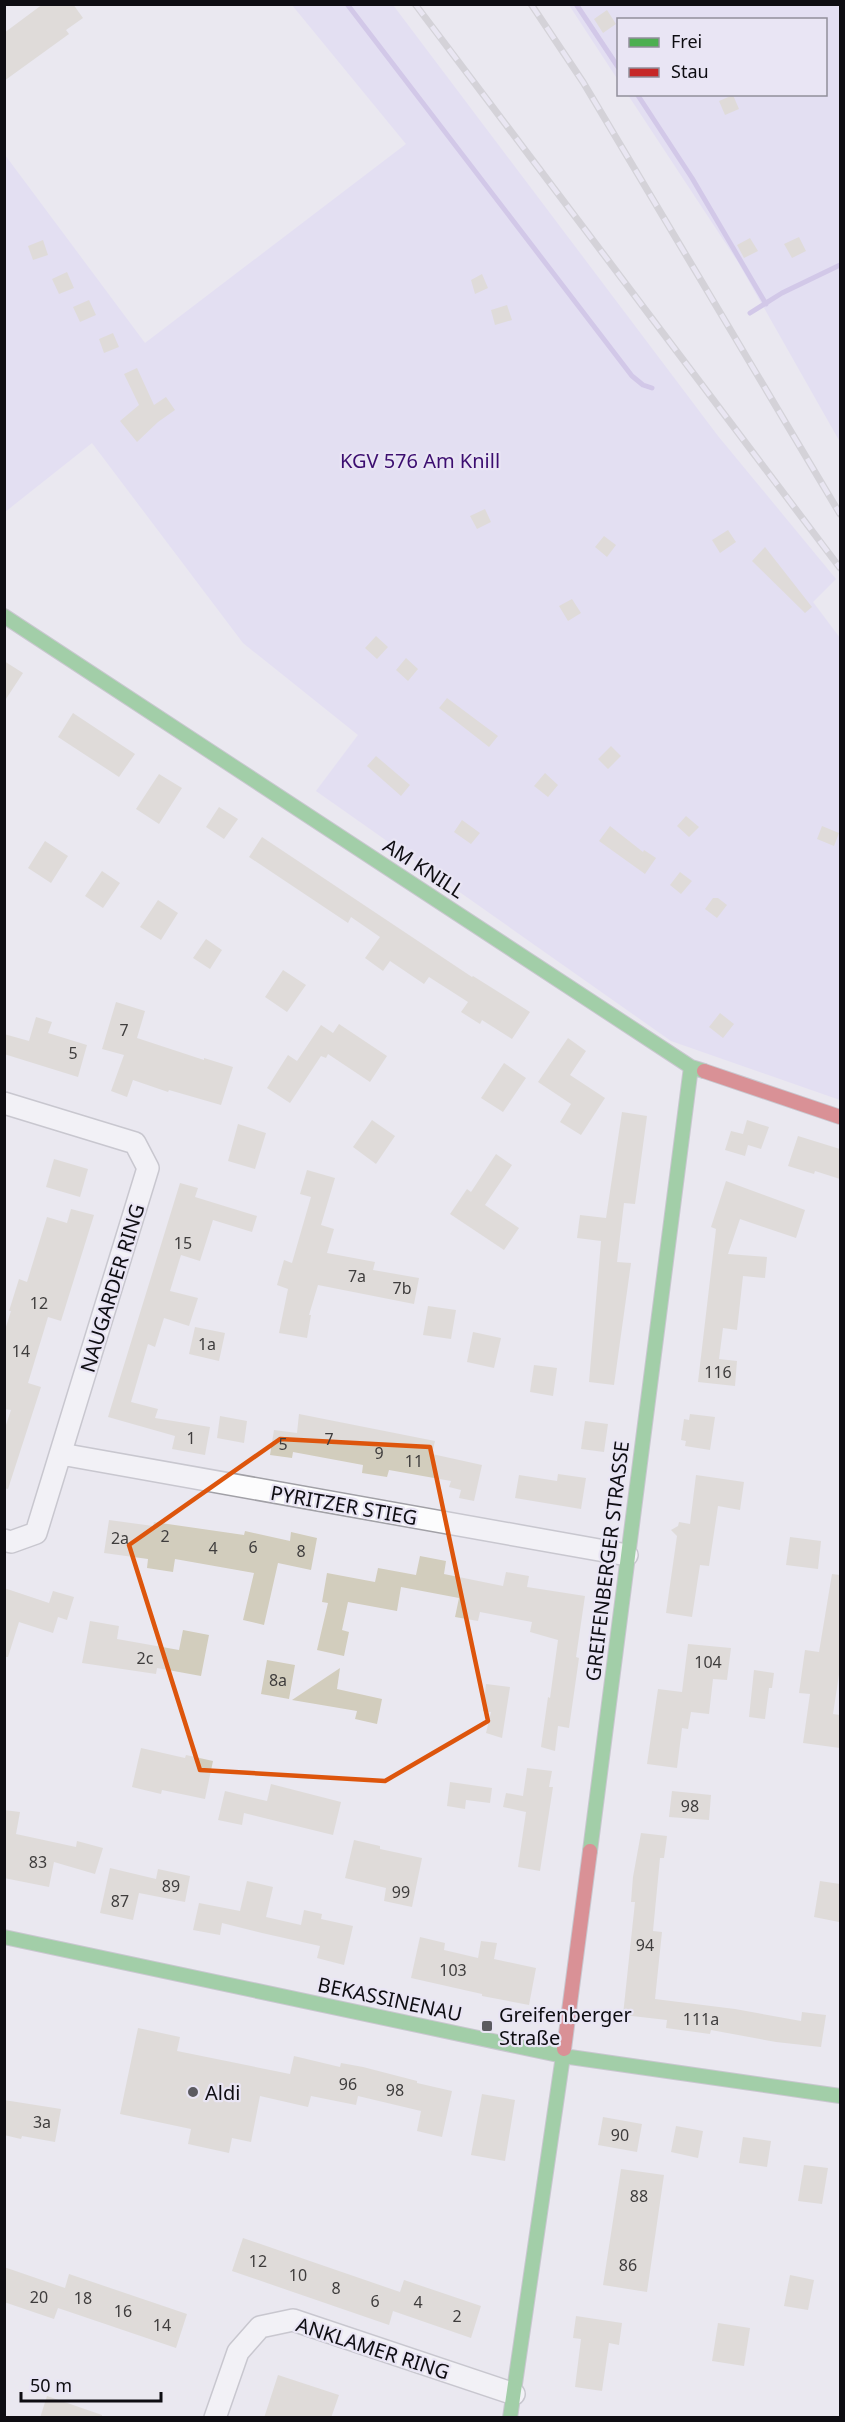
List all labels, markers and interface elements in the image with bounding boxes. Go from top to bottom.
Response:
legend [617,18,827,96]
text: Frei [671,29,702,53]
text: Stau [671,59,709,83]
park label: KGV 576 Am Knill [340,447,500,474]
street label: AM KNILL [378,832,470,904]
house number: 7 [119,1019,129,1041]
house number: 5 [68,1042,78,1064]
street label: NAUGARDER RING [74,1201,150,1375]
house number: 15 [174,1232,192,1254]
house number: 7a [348,1265,366,1287]
house number: 7b [393,1277,412,1299]
house number: 12 [30,1292,48,1314]
house number: 1a [198,1333,216,1355]
house number: 14 [12,1340,30,1362]
house number: 116 [704,1361,732,1383]
house number: 1 [186,1427,196,1449]
house number: 7 [324,1428,334,1450]
house number: 5 [278,1433,288,1455]
street label: GREIFENBERGER STRASSE [579,1439,635,1683]
house number: 9 [374,1442,384,1464]
house number: 11 [405,1450,423,1472]
street label: PYRITZER STIEG [269,1479,419,1531]
house number: 2 [160,1525,170,1547]
house number: 2a [111,1527,129,1549]
house number: 6 [248,1536,258,1558]
house number: 4 [208,1537,218,1559]
house number: 8 [296,1540,306,1562]
house number: 2c [137,1647,154,1669]
house number: 104 [694,1651,722,1673]
house number: 8a [269,1669,287,1691]
house number: 98 [681,1795,699,1817]
house number: 83 [29,1851,47,1873]
house number: 89 [162,1875,180,1897]
house number: 99 [392,1881,410,1903]
house number: 87 [111,1890,129,1912]
house number: 94 [636,1934,654,1956]
house number: 103 [439,1959,467,1981]
street label: BEKASSINENAU [315,1971,465,2027]
place label: Greifenberger Straße [499,2001,632,2051]
house number: 111a [683,2008,719,2030]
marker: Greifenberger Straße [480,2019,494,2033]
house number: 96 [339,2073,357,2095]
place label: Aldi [205,2079,240,2106]
house number: 98 [386,2079,404,2101]
marker: Aldi [186,2085,200,2099]
house number: 3a [33,2111,51,2133]
house number: 90 [611,2124,629,2146]
house number: 88 [630,2185,648,2207]
house number: 12 [249,2250,267,2272]
house number: 86 [619,2254,637,2276]
house number: 10 [289,2264,307,2286]
house number: 8 [331,2277,341,2299]
house number: 20 [30,2286,48,2308]
house number: 18 [74,2287,92,2309]
house number: 6 [370,2290,380,2312]
house number: 4 [413,2291,423,2313]
house number: 16 [114,2300,132,2322]
house number: 2 [452,2305,462,2327]
street label: ANKLAMER RING [293,2311,453,2385]
house number: 14 [153,2314,171,2336]
scale bar [21,2365,160,2403]
text: 50 m [30,2373,72,2397]

